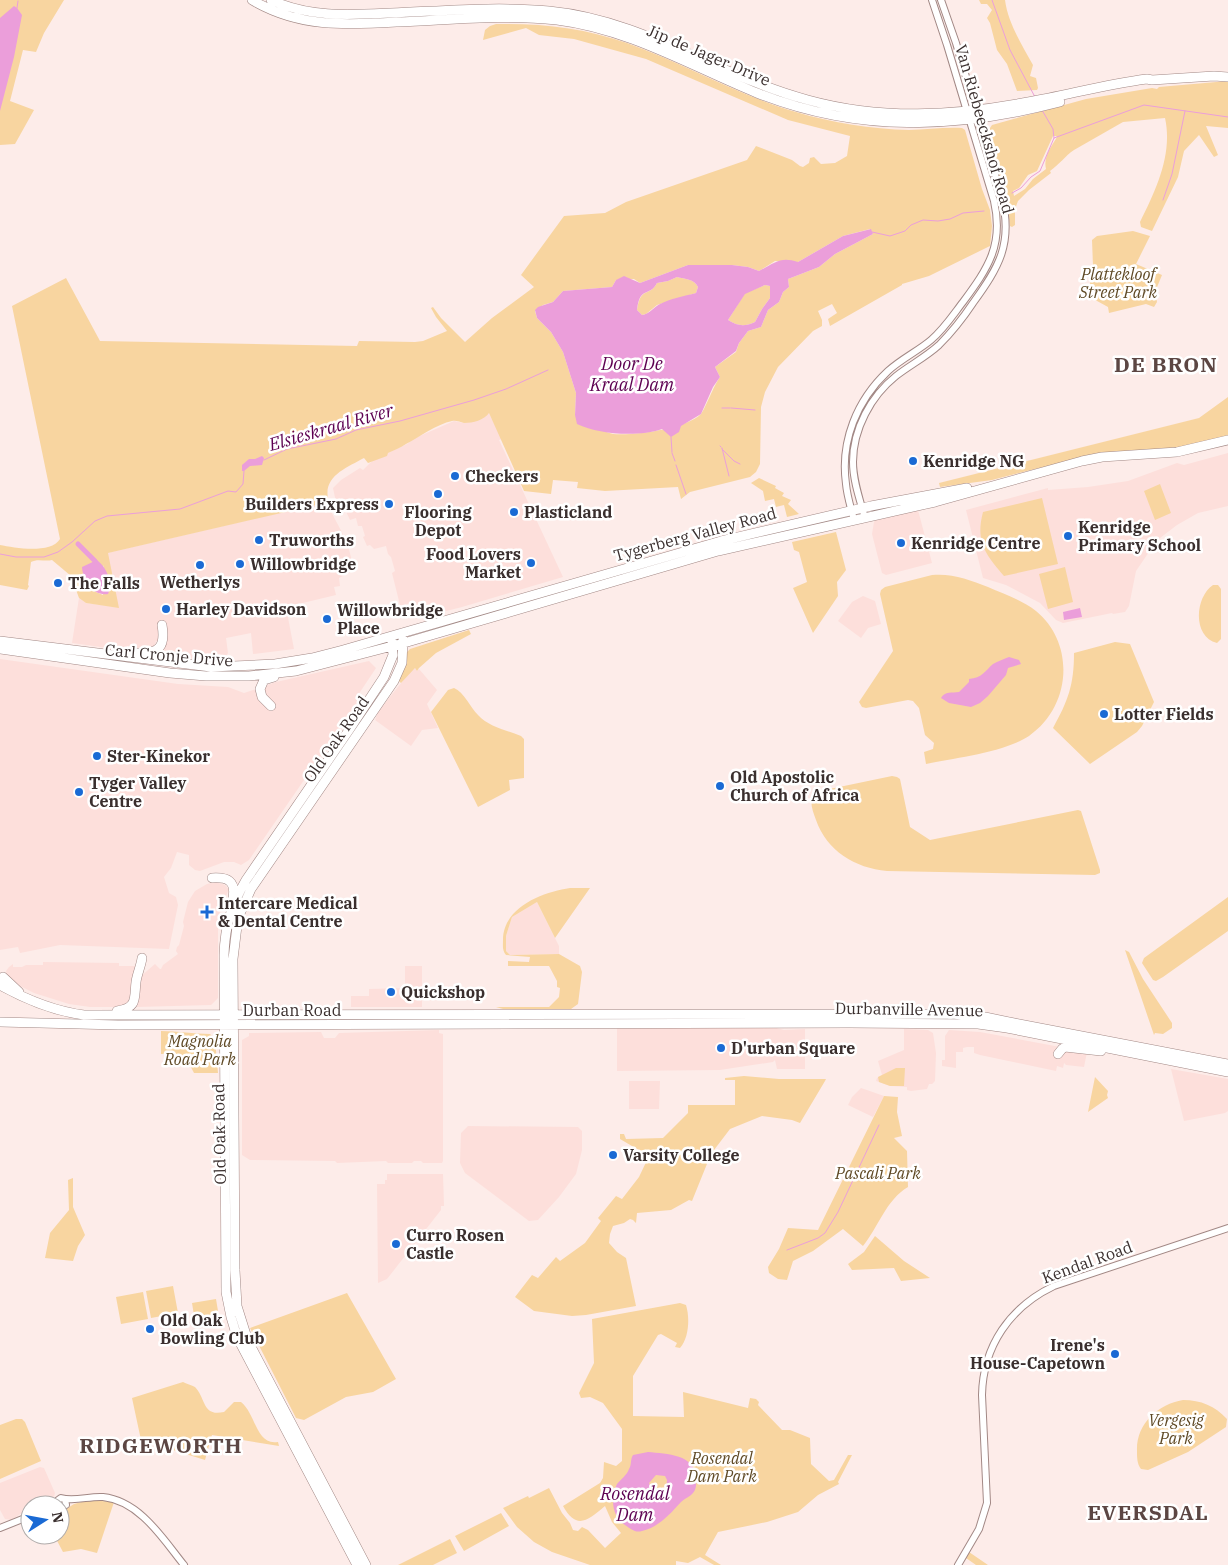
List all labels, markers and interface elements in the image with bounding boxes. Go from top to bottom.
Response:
street label: Jip de Jager Drive [644,20,774,90]
street label: Van Riebeeckshof Road [951,42,1019,216]
park label: Plattekloof Street Park [1078,264,1158,302]
district label: DE BRON [1114,350,1218,378]
water label: Door De Kraal Dam [589,352,674,396]
water label: Elsieskraal River [265,398,397,456]
place label: Kenridge NG [923,451,1025,471]
marker: Kenridge NG [907,455,919,467]
place label: Checkers [465,466,538,486]
marker: Checkers [449,470,461,482]
marker: Flooring Depot [432,488,444,500]
place label: Builders Express [245,494,379,514]
marker: Builders Express [383,498,395,510]
place label: Flooring Depot [404,502,472,540]
place label: Plasticland [524,502,612,522]
street label: Tygerberg Valley Road [611,503,779,565]
marker: Plasticland [508,506,520,518]
place label: Kenridge Primary School [1078,517,1201,555]
place label: Truworths [269,530,354,550]
marker: Kenridge Primary School [1062,530,1074,542]
place label: Kenridge Centre [911,533,1041,553]
marker: Truworths [253,534,265,546]
marker: Kenridge Centre [895,537,907,549]
place label: Food Lovers Market [426,544,521,582]
place label: Willowbridge [250,554,356,574]
marker: Food Lovers Market [525,557,537,569]
marker: Willowbridge [234,558,246,570]
marker: Wetherlys [194,559,206,571]
place label: Wetherlys [160,572,240,592]
place label: The Falls [68,573,140,593]
marker: The Falls [52,577,64,589]
place label: Harley Davidson [176,599,307,619]
place label: Willowbridge Place [337,600,443,638]
marker: Harley Davidson [160,603,172,615]
marker: Willowbridge Place [321,613,333,625]
street label: Carl Cronje Drive [104,639,234,671]
street label: Old Oak Road [299,692,373,786]
place label: Lotter Fields [1114,704,1214,724]
marker: Lotter Fields [1098,708,1110,720]
place label: Ster-Kinekor [107,746,210,766]
marker: Ster-Kinekor [91,750,103,762]
place label: Old Apostolic Church of Africa [730,767,859,805]
place label: Tyger Valley Centre [89,773,187,811]
marker: Old Apostolic Church of Africa [714,780,726,792]
marker: Tyger Valley Centre [73,786,85,798]
place label: Intercare Medical & Dental Centre [218,893,358,931]
marker: Intercare Medical & Dental Centre [200,905,214,919]
place label: Quickshop [401,982,485,1002]
marker: Quickshop [385,986,397,998]
street label: Durbanville Avenue [835,998,983,1020]
street label: Durban Road [243,1000,342,1020]
park label: Magnolia Road Park [163,1031,236,1069]
place label: D'urban Square [731,1038,855,1058]
marker: D'urban Square [715,1042,727,1054]
street label: Old Oak Road [208,1083,230,1185]
place label: Varsity College [623,1145,740,1165]
marker: Varsity College [607,1149,619,1161]
park label: Pascali Park [834,1163,921,1183]
place label: Curro Rosen Castle [406,1225,505,1263]
street label: Kendal Road [1039,1236,1135,1288]
marker: Curro Rosen Castle [390,1238,402,1250]
place label: Old Oak Bowling Club [160,1310,265,1348]
marker: Old Oak Bowling Club [144,1323,156,1335]
place label: Irene's House-Capetown [970,1335,1105,1373]
marker: Irene's House-Capetown [1109,1348,1121,1360]
park label: Vergesig Park [1148,1410,1204,1448]
district label: RIDGEWORTH [79,1431,243,1459]
park label: Rosendal Dam Park [686,1448,757,1486]
water label: Rosendal Dam [599,1482,671,1526]
north arrow [20,1495,70,1545]
district label: EVERSDAL [1087,1498,1209,1526]
text: N [48,1510,68,1525]

